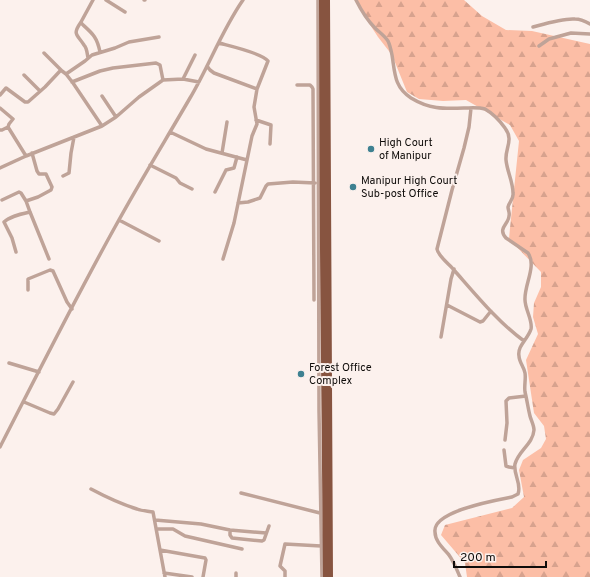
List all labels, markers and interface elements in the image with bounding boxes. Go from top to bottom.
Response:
place label: High Court of Manipur [379,136,433,163]
marker: High Court of Manipur [366,144,376,154]
place label: Manipur High Court Sub-post Office [361,174,457,201]
marker: Manipur High Court Sub-post Office [348,182,358,192]
place label: Forest Office Complex [309,361,372,388]
marker: Forest Office Complex [296,369,306,379]
scale bar [454,543,546,569]
text: 200 m [460,550,496,566]

